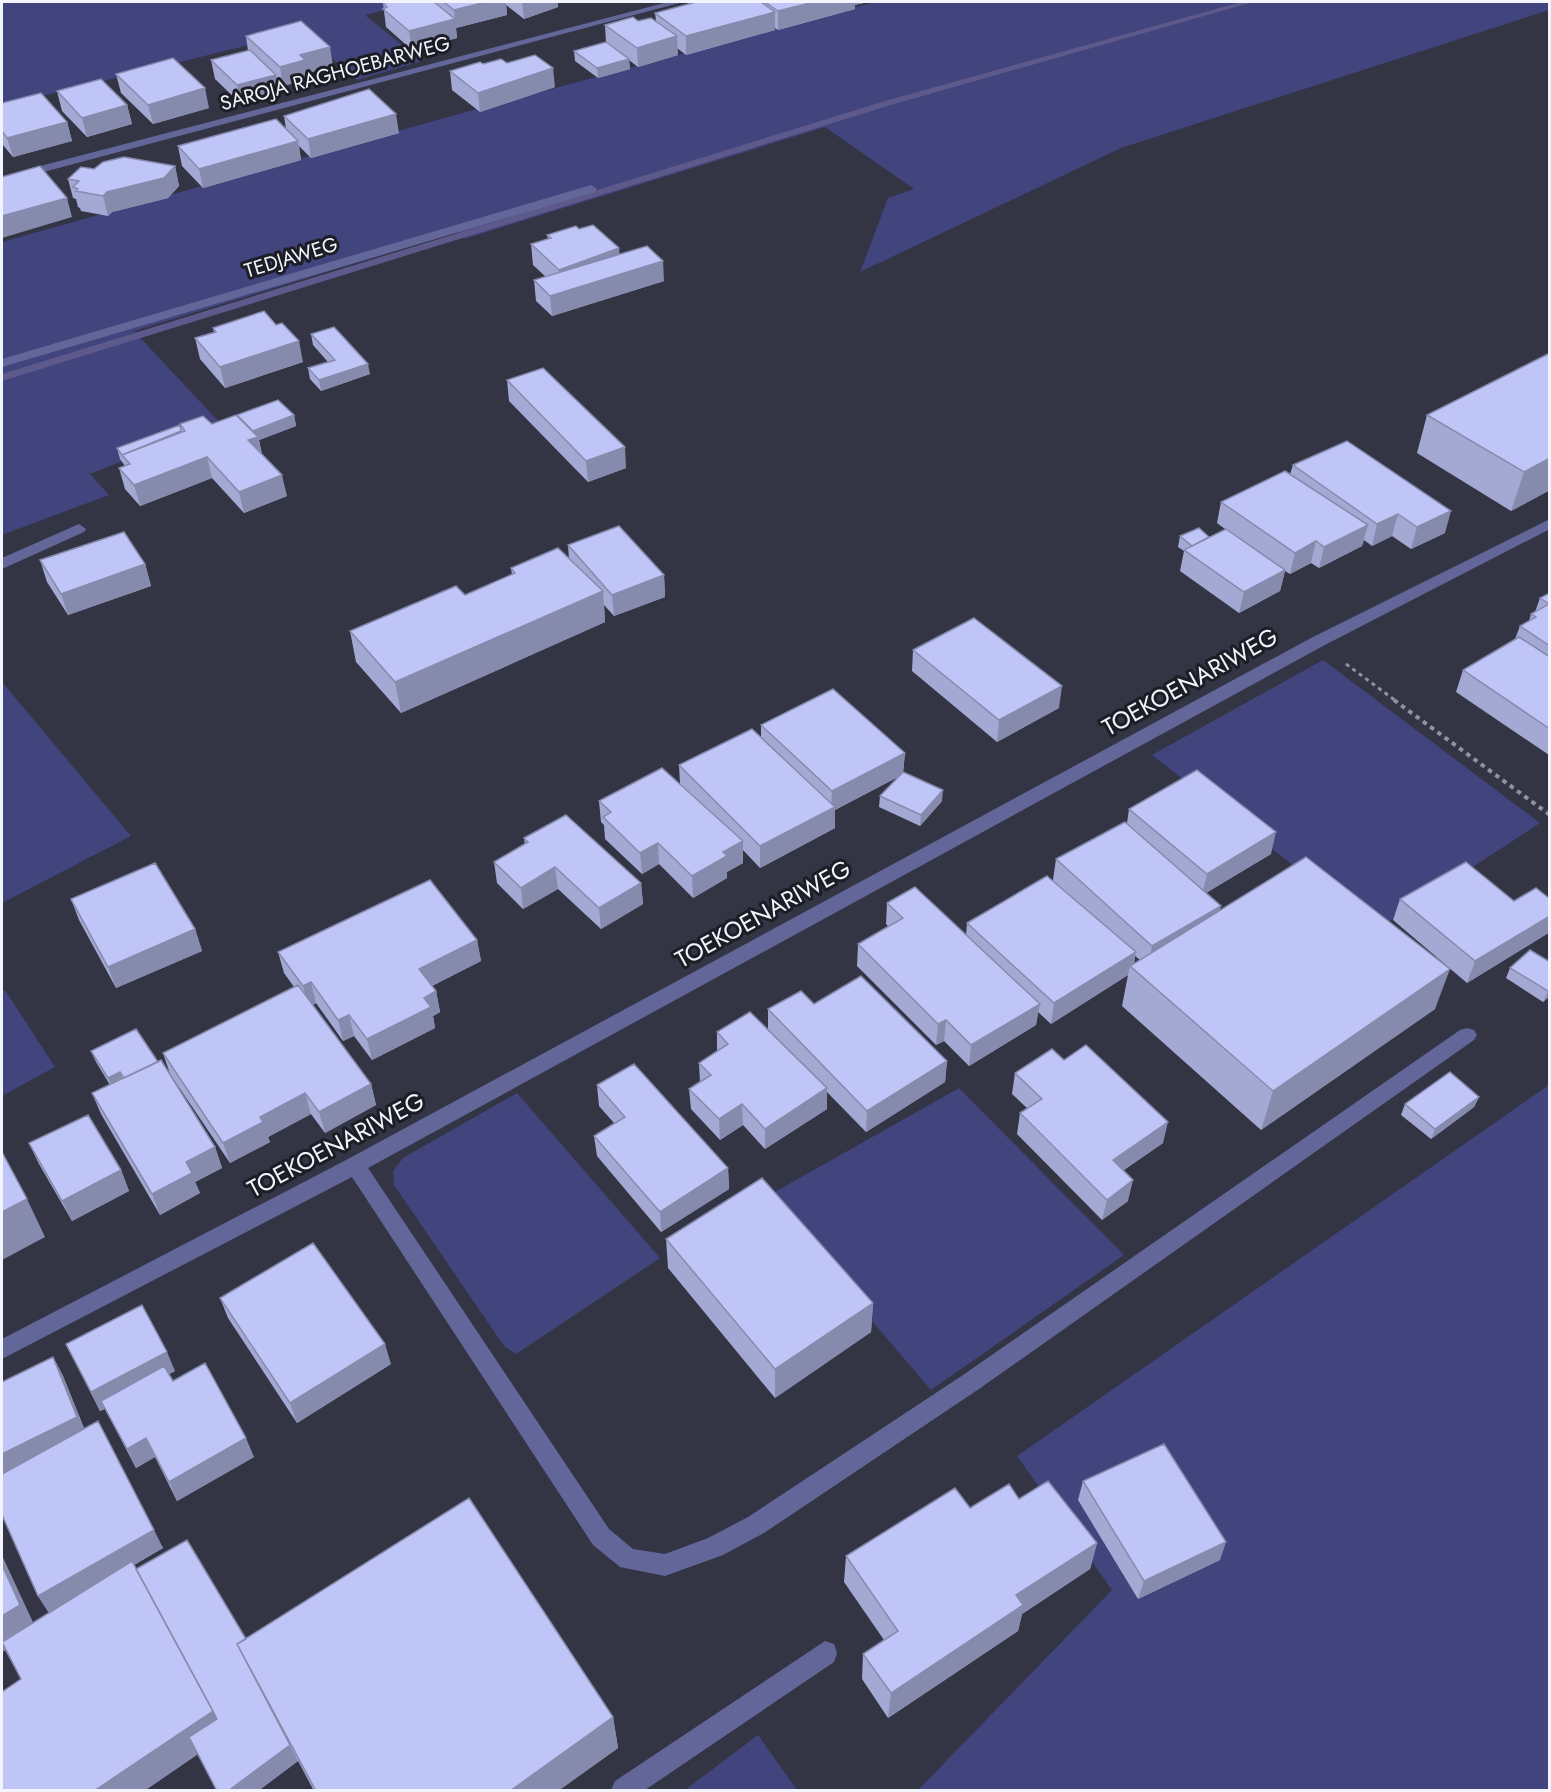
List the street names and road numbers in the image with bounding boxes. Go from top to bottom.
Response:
street label: SAROJA RAGHOEBARWEG [217,29,453,118]
street label: TEDJAWEG [241,230,341,285]
street label: TOEKOENARIWEG [1096,619,1284,744]
street label: TOEKOENARIWEG [669,851,857,976]
street label: TOEKOENARIWEG [241,1083,430,1206]

